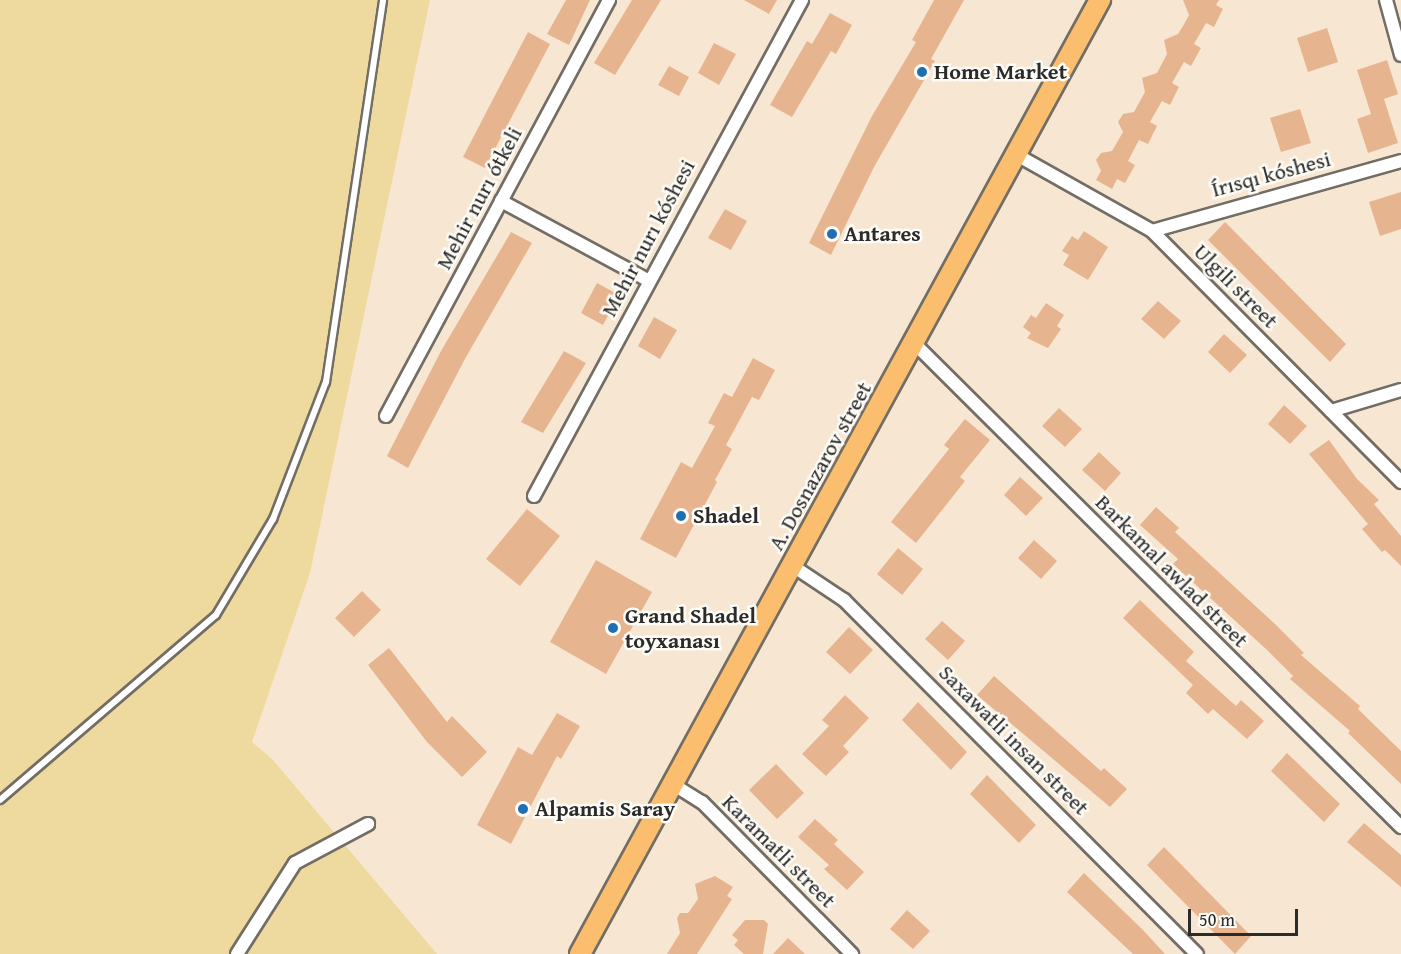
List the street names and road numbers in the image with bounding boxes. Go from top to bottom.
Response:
street label: Mehir nurı ótkeli [430,122,528,274]
street label: Írısqı kóshesi [1209,145,1333,203]
street label: Mehir nurı kóshesi [596,155,700,321]
street label: Ulgili street [1188,238,1284,334]
street label: A. Dosnazarov street [763,377,877,555]
street label: Barkamal awlad street [1090,489,1254,653]
street label: Saxawatli insan street [933,659,1095,821]
street label: Karamatli street [717,789,841,913]

